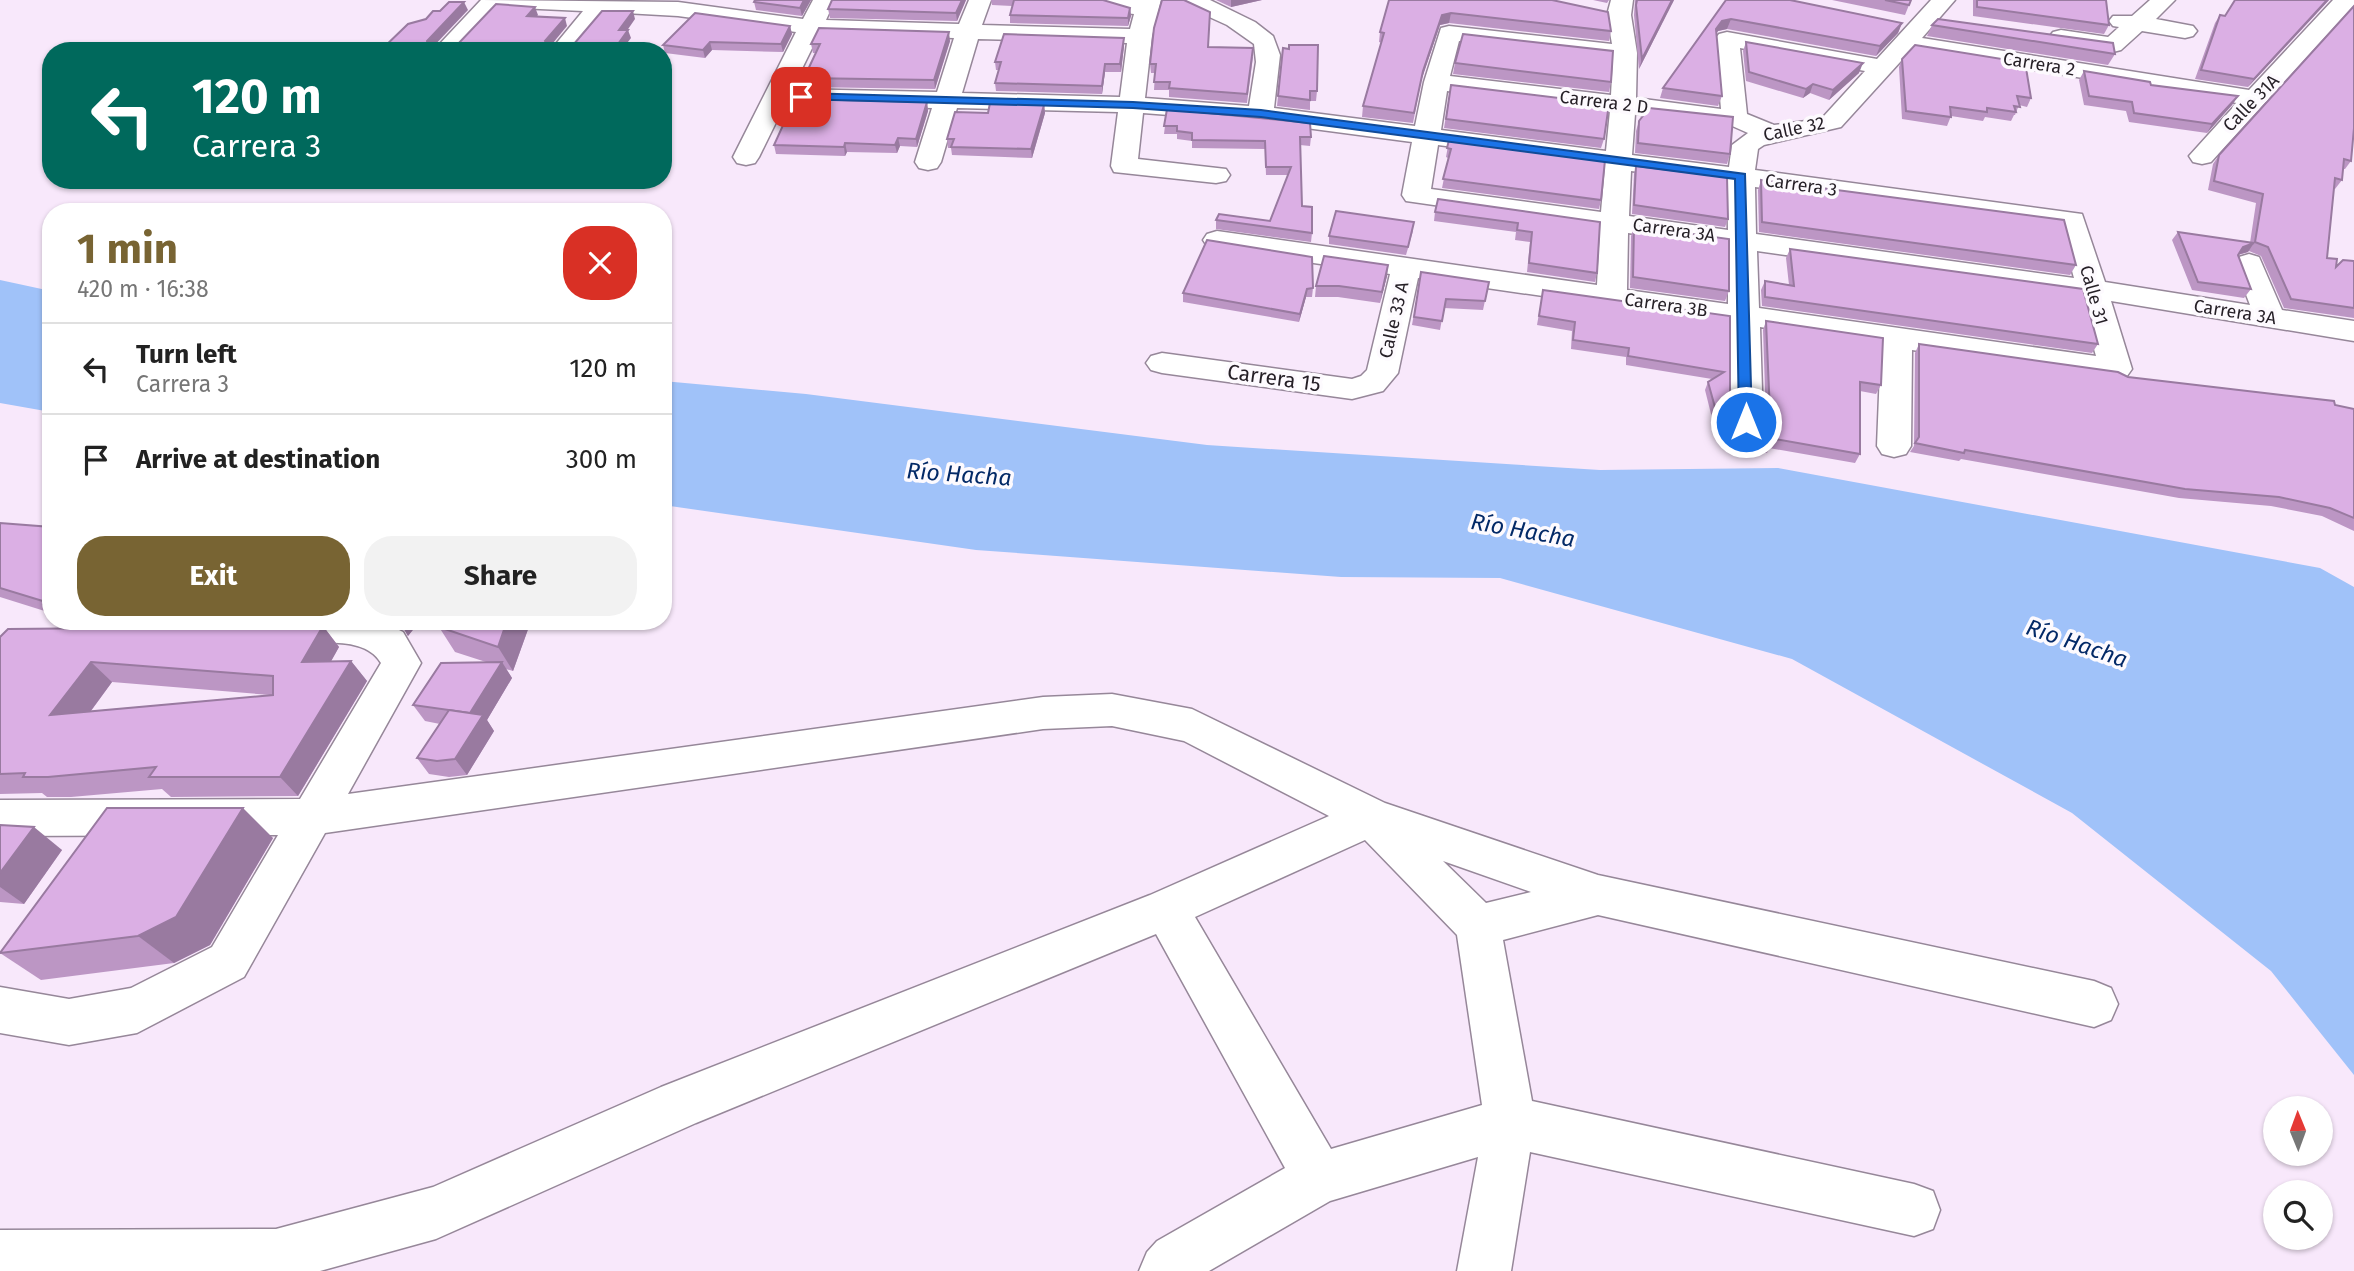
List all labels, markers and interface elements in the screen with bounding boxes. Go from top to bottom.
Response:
street label: Carrera 2 [2001,47,2077,81]
text: 120 m [192,67,322,126]
pin [771,67,831,127]
street label: Calle 31A [2218,69,2284,136]
icon: left [77,70,168,161]
icon: arrive [782,78,820,116]
street label: Carrera 2 D [1558,86,1650,118]
street label: Calle 32 [1761,112,1827,146]
text: Carrera 3 [192,127,321,165]
street label: Carrera 3 [1763,169,1839,201]
street label: Carrera 3A [1631,213,1717,247]
text: 1 min [77,224,178,274]
button: close [563,226,637,300]
street label: Calle 31 [2075,263,2113,327]
text: 420 m · 16:38 [77,275,209,303]
street label: Calle 33 A [1375,279,1414,360]
street label: Carrera 3B [1623,288,1709,322]
street label: Carrera 3A [2192,295,2278,329]
text: Turn left [136,339,237,370]
icon: left [77,350,115,388]
text: 120 m [569,353,637,384]
street label: Carrera 15 [1226,359,1322,397]
text: Carrera 3 [136,370,229,398]
position arrow [1709,385,1783,459]
icon: arrive [77,441,115,479]
text: Arrive at destination [136,444,380,475]
text: 300 m [566,444,637,475]
water label: Río Hacha [905,456,1013,492]
water label: Río Hacha [1469,507,1577,553]
button: Exit [77,536,350,616]
button: Share [364,536,637,616]
water label: Río Hacha [2023,613,2131,673]
north arrow [2263,1096,2333,1166]
map controls [2263,1096,2333,1250]
button: search [2263,1180,2333,1250]

